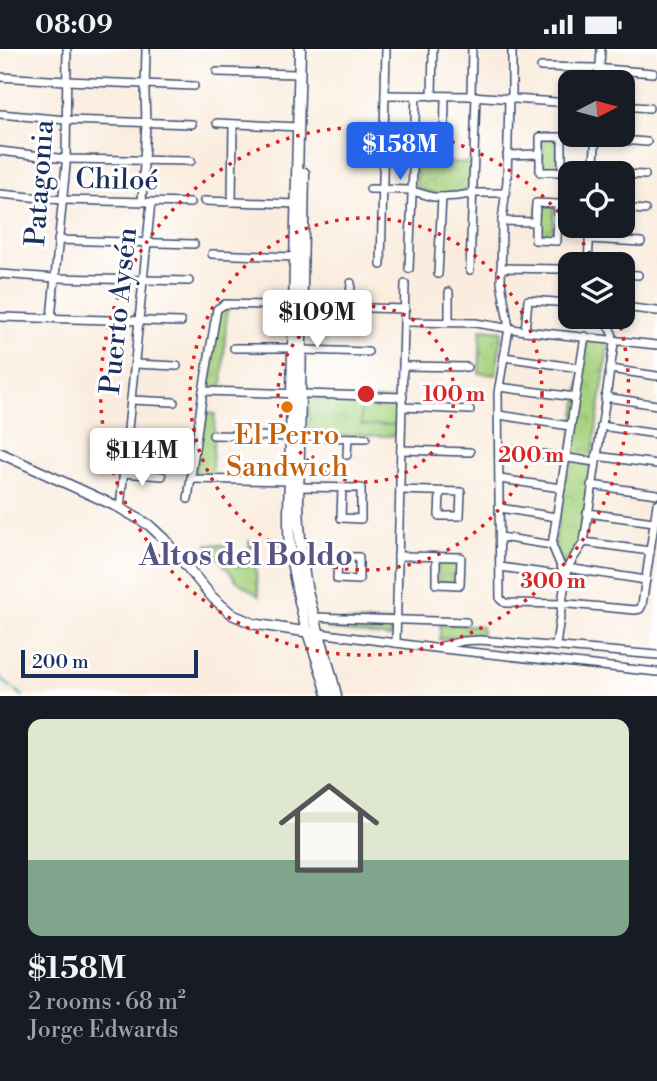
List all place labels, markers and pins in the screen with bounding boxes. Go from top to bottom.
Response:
pin: $158M [351,123,449,182]
pin: $109M [268,291,366,350]
centre of rings [354,382,378,406]
marker: El Perro Sandwich [279,399,295,415]
place label: El Perro Sandwich [226,418,348,485]
pin: $114M [93,429,191,488]

